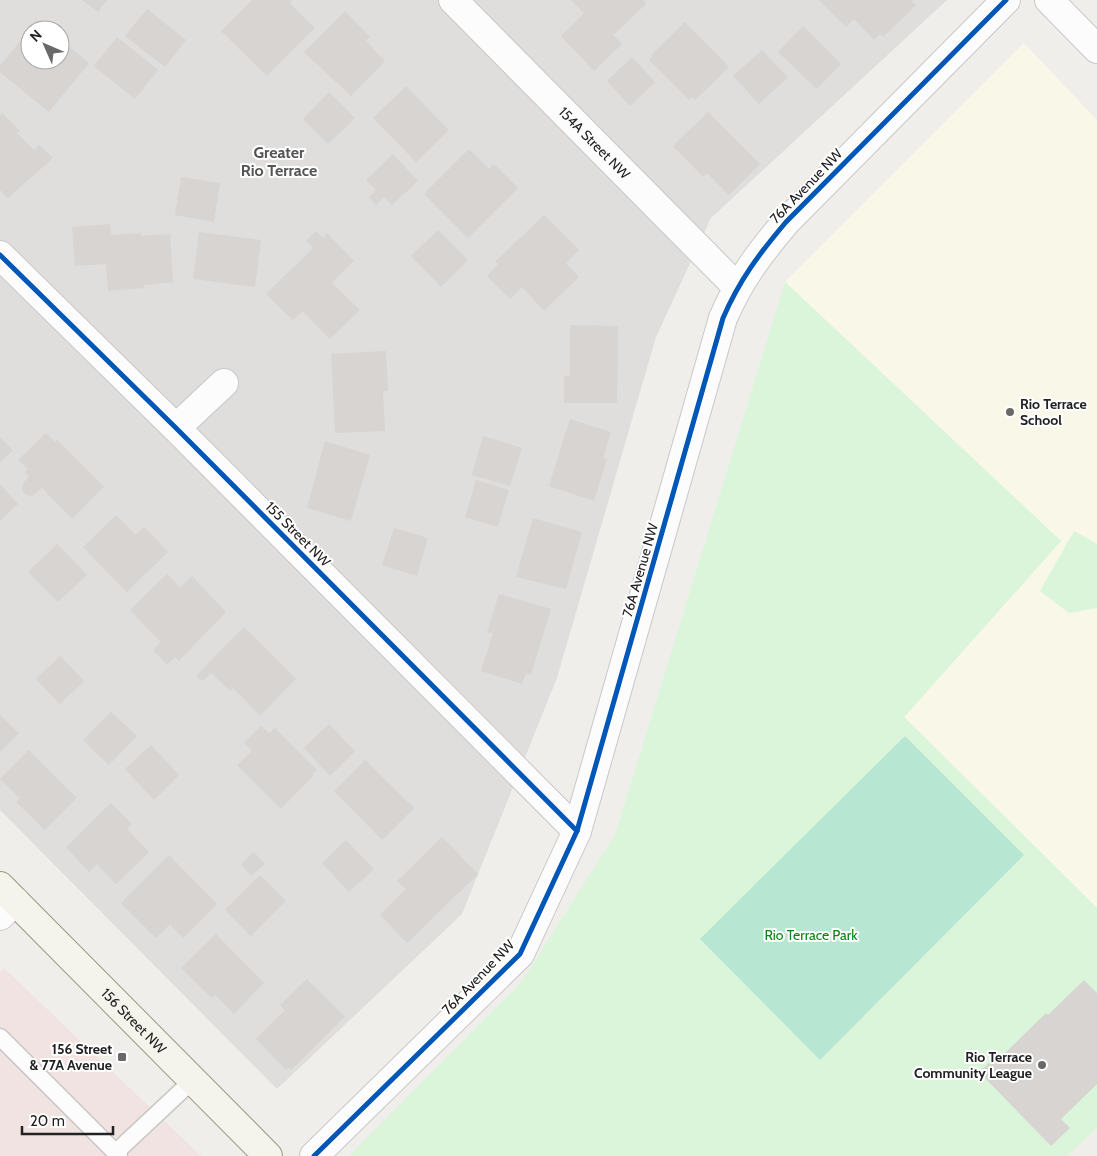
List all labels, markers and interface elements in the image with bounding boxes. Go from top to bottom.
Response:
north arrow [20,20,70,70]
text: N [26,26,46,46]
street label: 154A Street NW [555,103,634,183]
district label: Greater Rio Terrace [241,143,317,180]
street label: 76A Avenue NW [766,144,847,227]
place label: Rio Terrace School [1020,395,1087,429]
marker: Rio Terrace School [1004,406,1016,418]
street label: 155 Street NW [262,498,335,571]
street label: 76A Avenue NW [618,520,662,619]
park label: Rio Terrace Park [765,926,858,944]
street label: 76A Avenue NW [438,935,519,1018]
street label: 156 Street NW [97,984,171,1058]
place label: 156 Street & 77A Avenue [30,1040,112,1074]
place label: Rio Terrace Community League [914,1048,1032,1082]
marker: 156 Street & 77A Avenue [116,1051,128,1063]
marker: Rio Terrace Community League [1036,1059,1048,1071]
scale bar [22,1104,114,1136]
text: 20 m [30,1112,65,1130]

